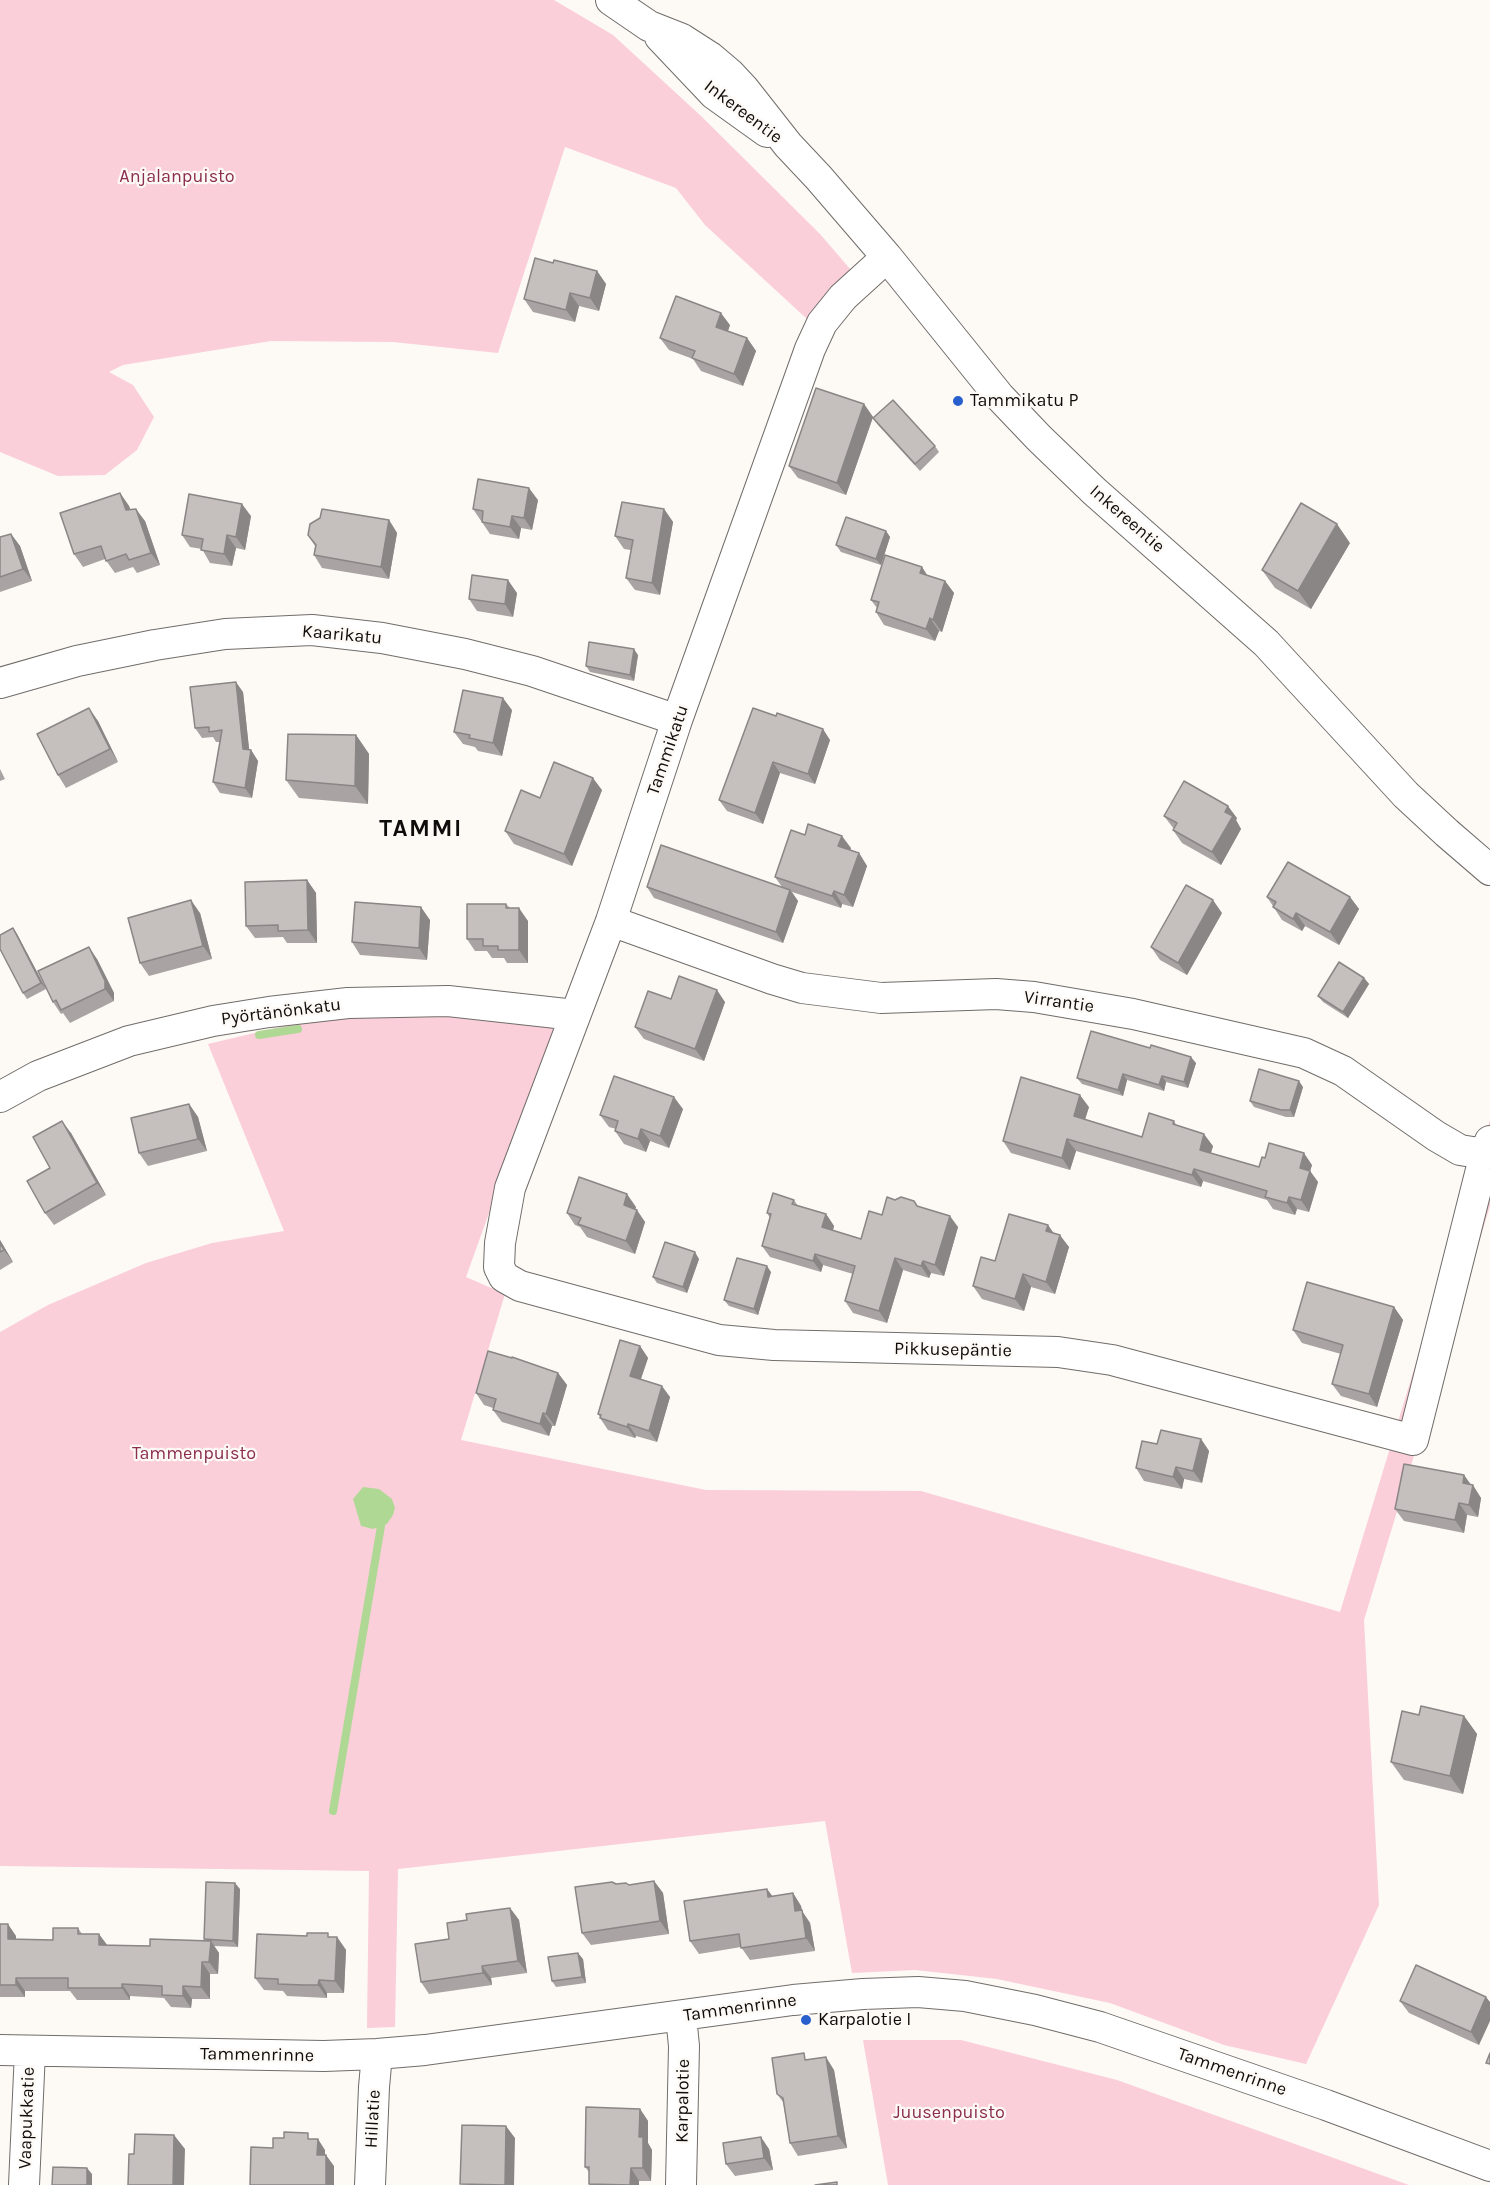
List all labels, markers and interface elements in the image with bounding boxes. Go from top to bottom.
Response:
street label: Inkereentie [700,76,786,148]
park label: Anjalanpuisto [119,166,235,188]
place label: Tammikatu P [970,390,1078,412]
marker: Tammikatu P [951,394,965,408]
street label: Inkereentie [1085,480,1169,558]
street label: Kaarikatu [301,621,383,649]
street label: Tammikatu [642,702,694,798]
district label: TAMMI [379,815,463,843]
street label: Virrantie [1023,986,1095,1018]
street label: Pyörtänönkatu [220,994,342,1030]
street label: Pikkusepäntie [894,1338,1012,1362]
park label: Tammenpuisto [132,1443,256,1465]
street label: Tammenrinne [682,1989,798,2027]
place label: Karpalotie I [818,2009,911,2031]
marker: Karpalotie I [799,2013,813,2027]
street label: Tammenrinne [200,2043,314,2067]
street label: Tammenrinne [1175,2043,1289,2101]
street label: Karpalotie [671,2059,695,2143]
street label: Vaapukkatie [14,2066,40,2170]
street label: Hillatie [361,2089,385,2149]
park label: Juusenpuisto [893,2102,1005,2124]

